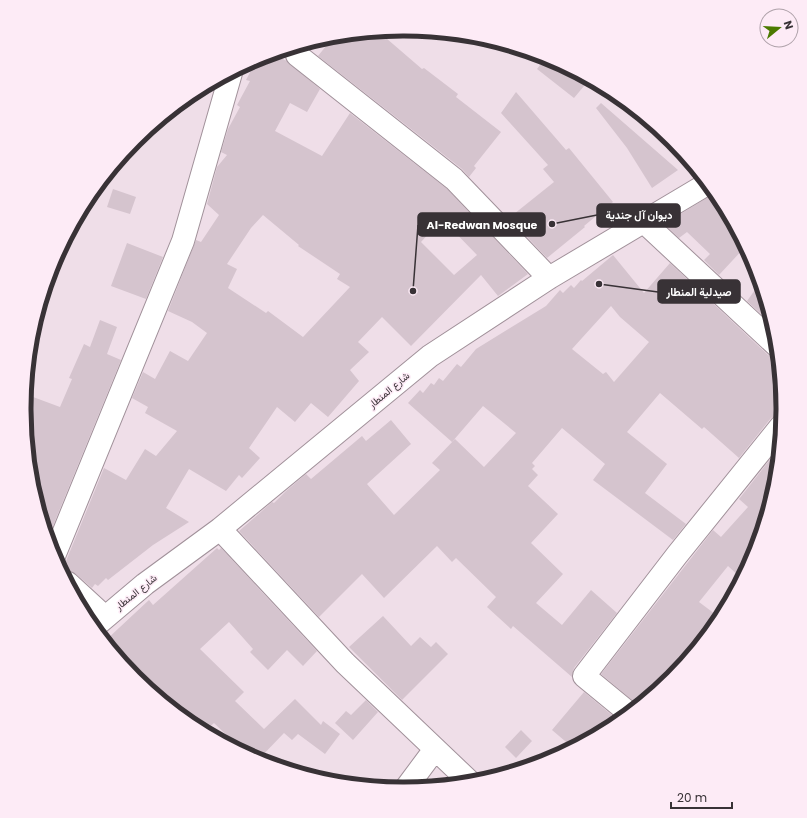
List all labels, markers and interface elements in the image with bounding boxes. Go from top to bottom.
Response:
north arrow [759,8,799,48]
text: N [780,18,797,31]
callout: ديوان آل جندية [597,204,680,227]
text: ديوان آل جندية [605,207,673,223]
callout: Al-Redwan Mosque [418,213,545,236]
text: Al-Redwan Mosque [427,217,538,233]
callout: صيدلية المنطار [658,280,740,303]
text: صيدلية المنطار [665,284,732,300]
street label: شارع المنطار [364,368,413,412]
street label: شارع المنطار [111,570,160,614]
scale bar [671,784,732,810]
text: 20 m [677,789,707,806]

